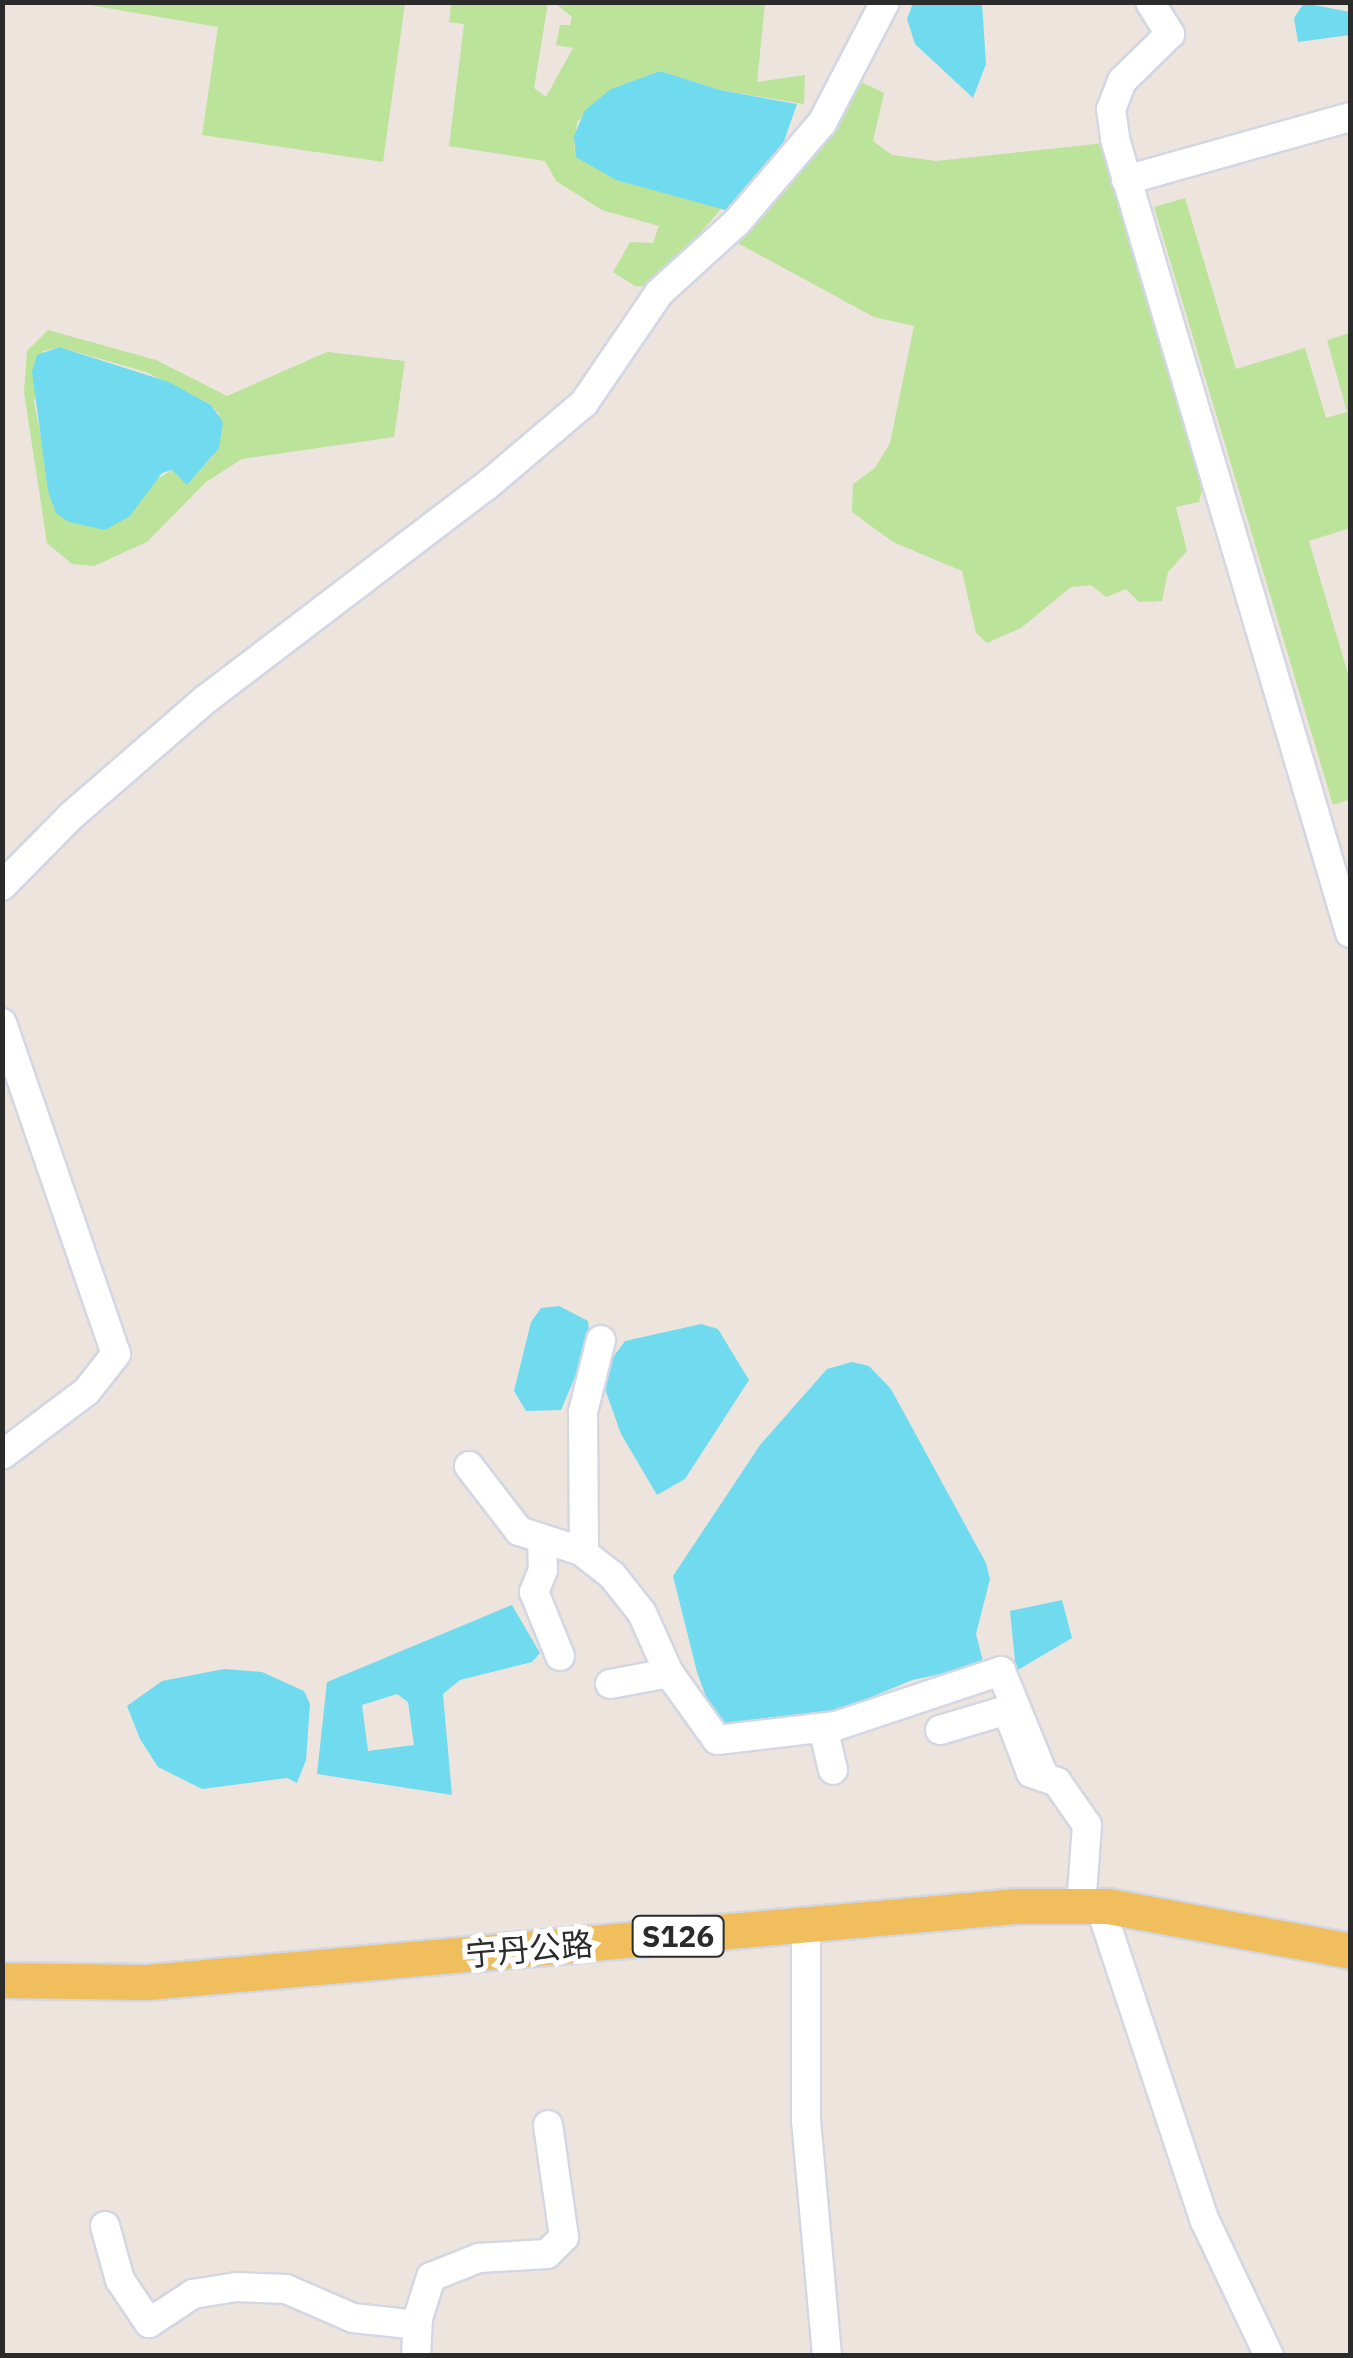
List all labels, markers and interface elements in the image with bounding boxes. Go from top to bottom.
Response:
road number: S126 [630,1911,726,1961]
street label: 宁丹公路 [464,1924,594,1974]

